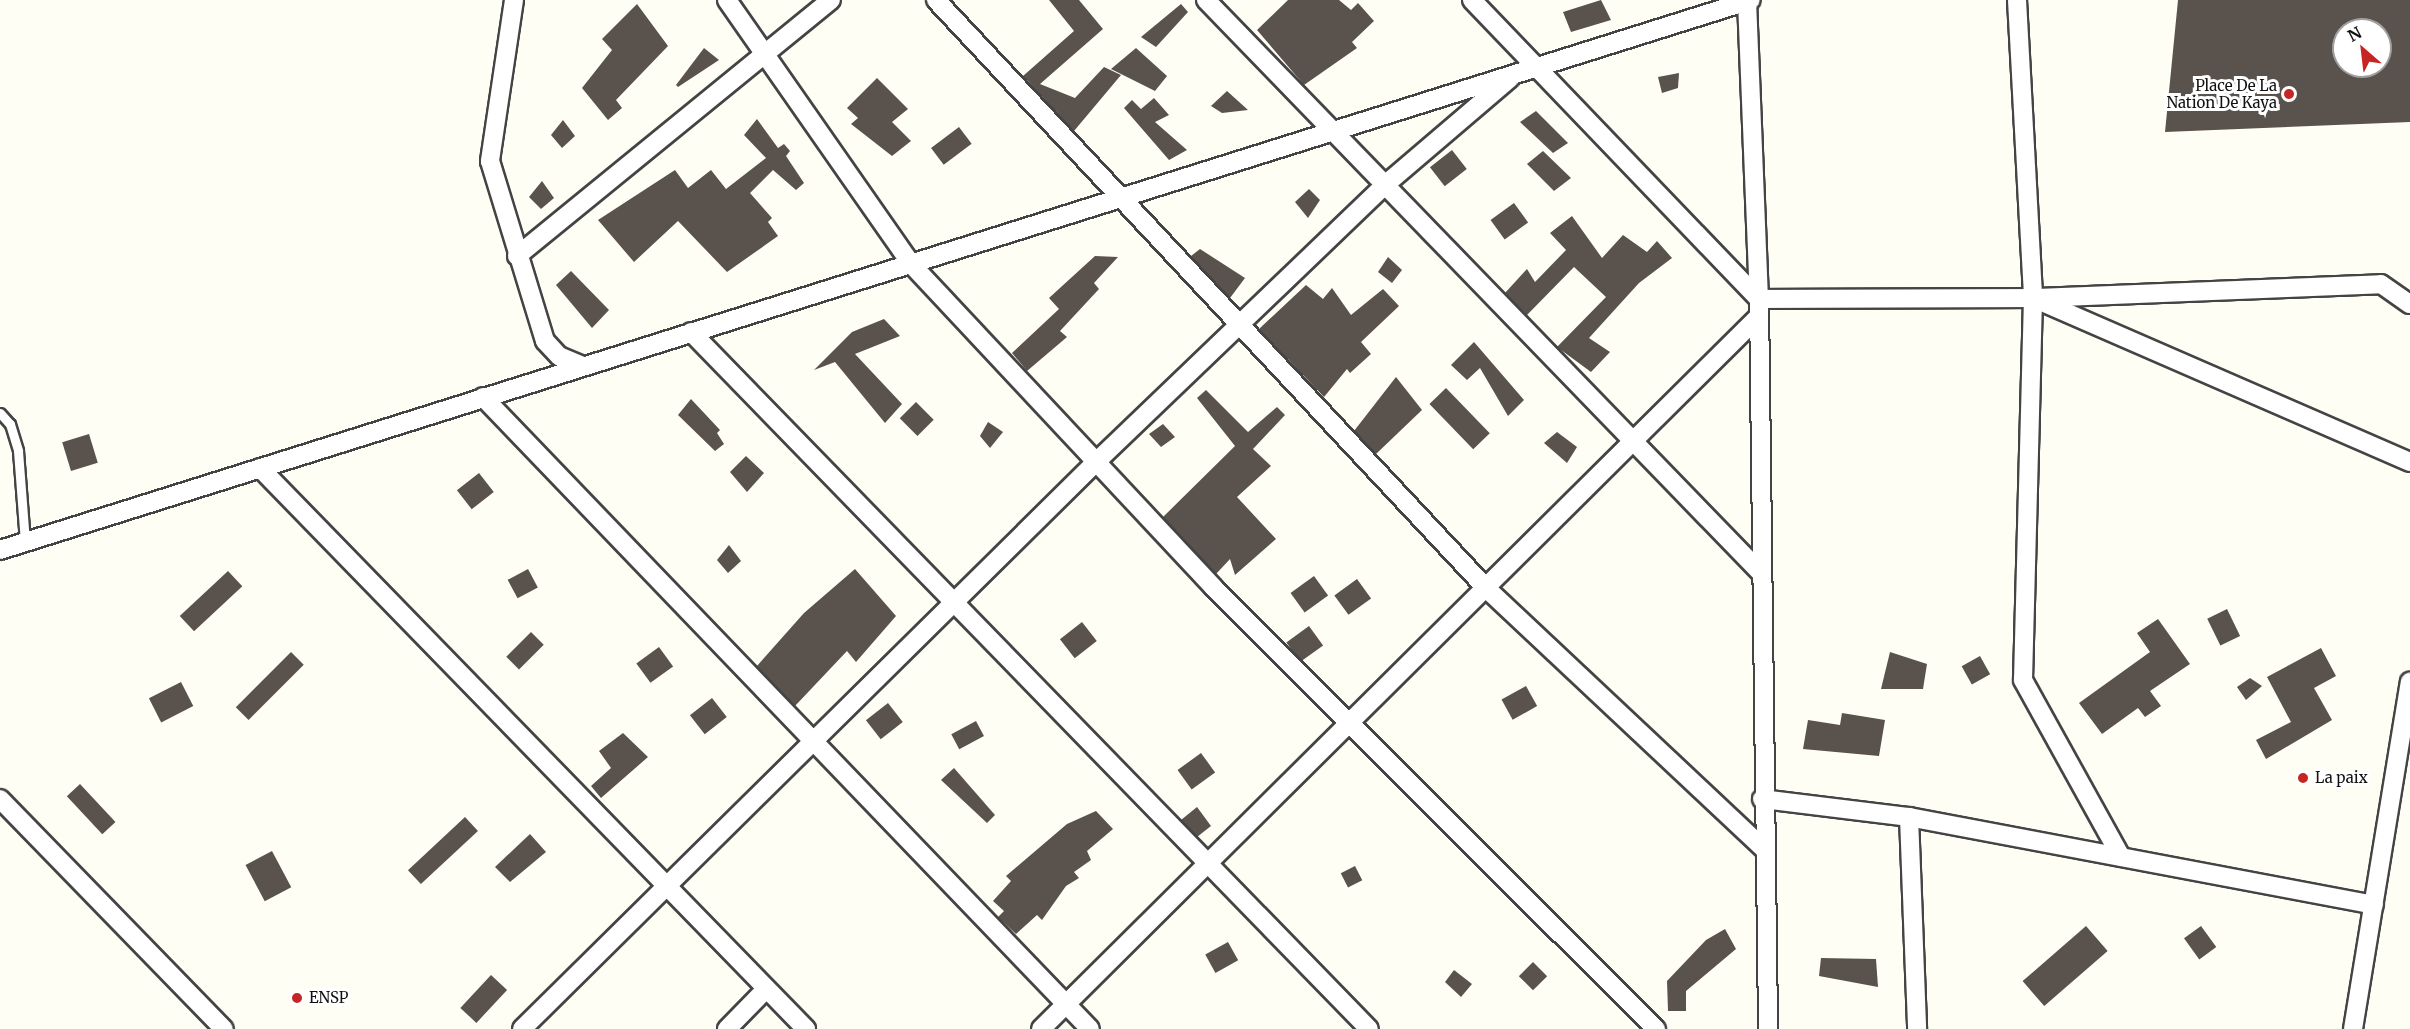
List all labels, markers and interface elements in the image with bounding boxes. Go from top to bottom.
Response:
north arrow [2332,18,2392,78]
text: N [2344,22,2365,46]
place label: Place De La Nation De Kaya [2166,76,2277,111]
marker: Place De La Nation De Kaya [2282,87,2296,101]
place label: La paix [2315,769,2368,787]
marker: La paix [2296,771,2310,785]
place label: ENSP [309,989,348,1007]
marker: ENSP [290,991,304,1005]

